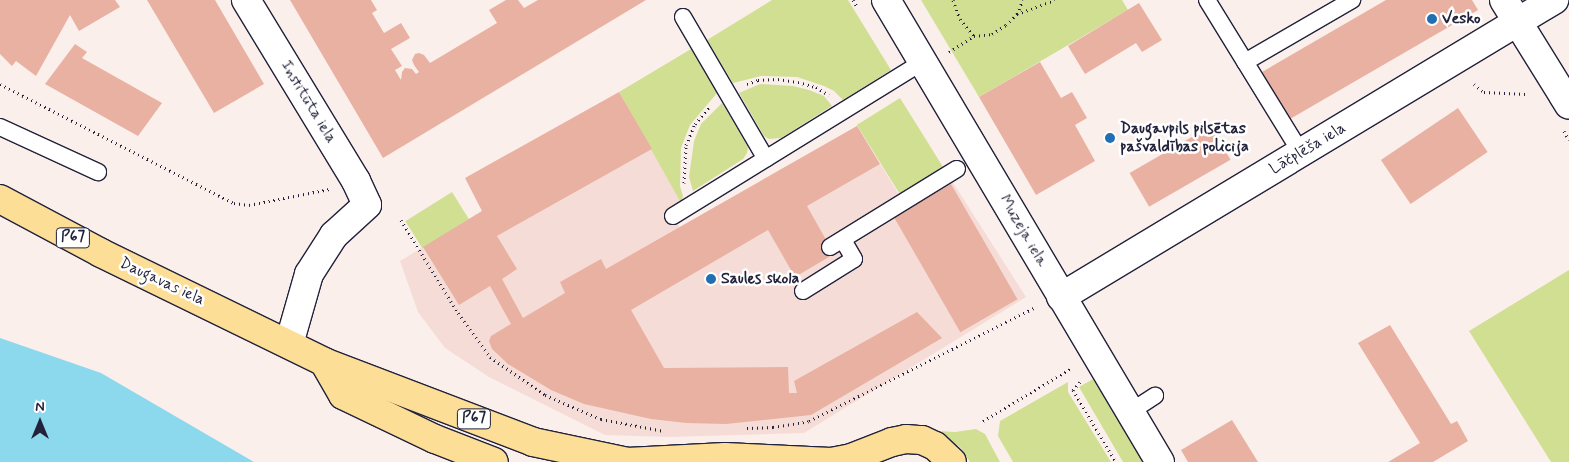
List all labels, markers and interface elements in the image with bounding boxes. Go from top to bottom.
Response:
place label: Vesko [1442,9,1480,29]
marker: Vesko [1426,13,1438,25]
street label: Institūta iela [276,57,340,147]
place label: Daugavpils pilsētas pašvaldības policija [1120,119,1249,157]
street label: Lāčplēša iela [1266,119,1350,179]
marker: Daugavpils pilsētas pašvaldības policija [1104,132,1116,144]
street label: Muzeja iela [995,192,1051,270]
road number: P67 [56,226,90,250]
street label: Daugavas iela [116,254,208,310]
place label: Saules skola [721,269,799,289]
marker: Saules skola [705,273,717,285]
north arrow [15,397,65,447]
text: N [35,398,45,416]
road number: P67 [456,406,492,432]

